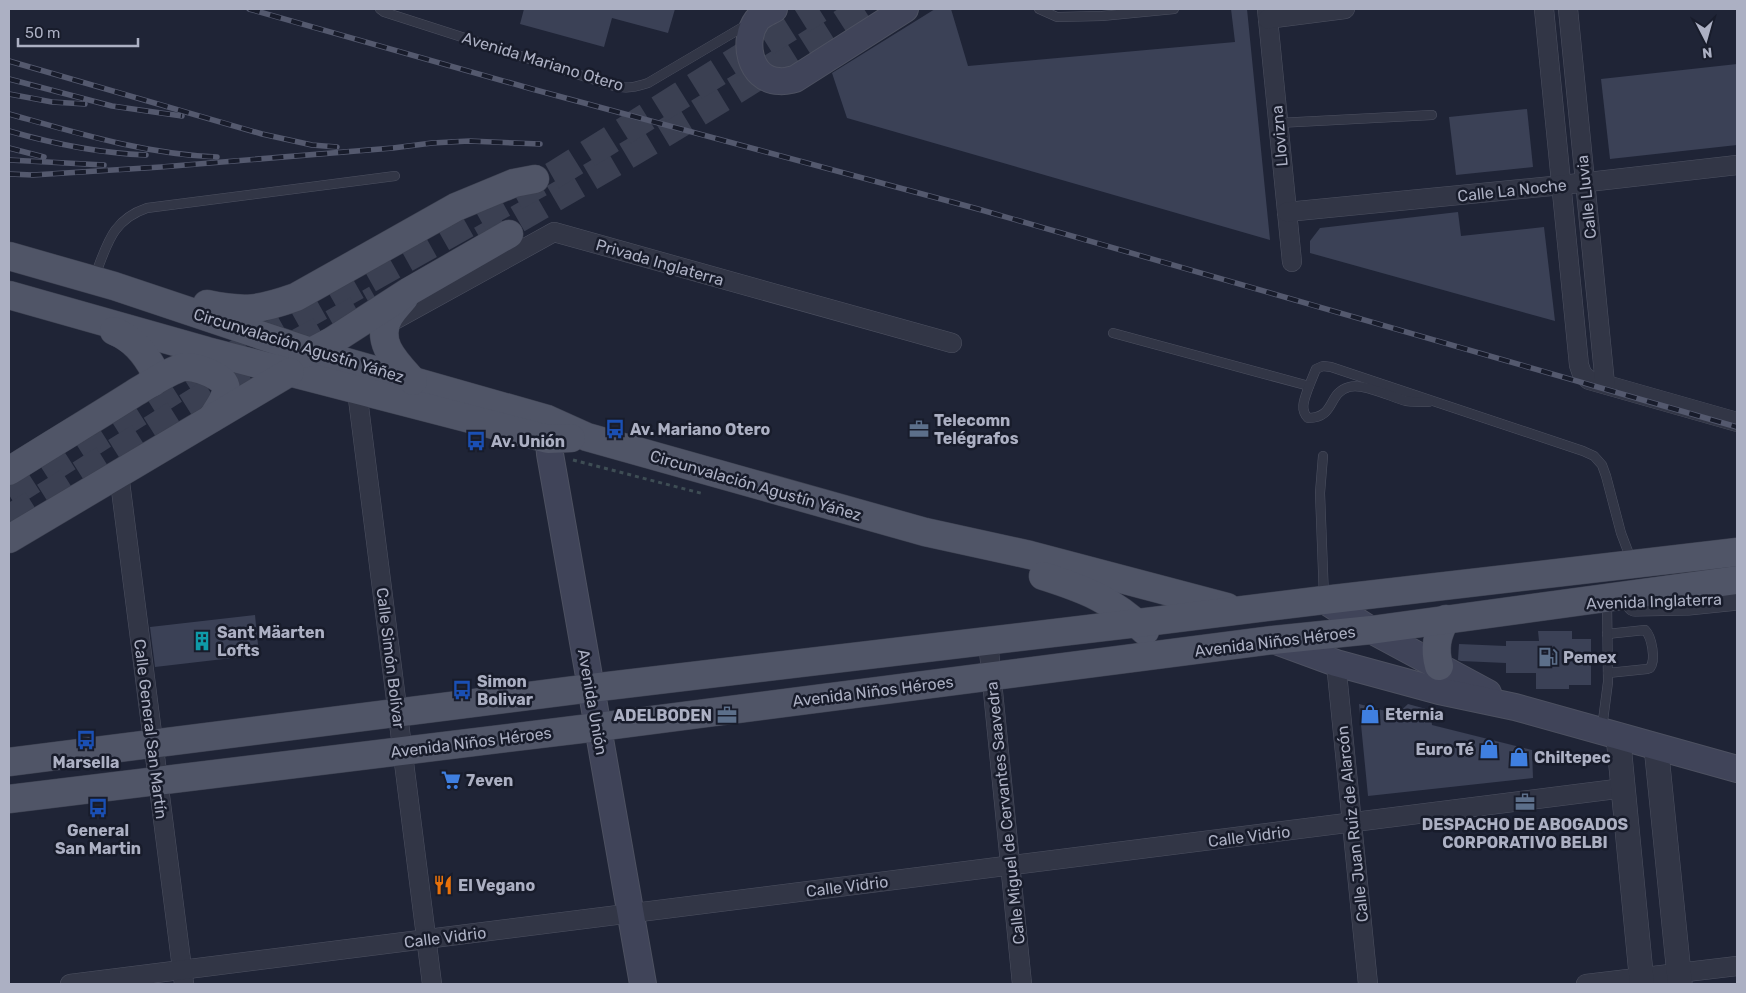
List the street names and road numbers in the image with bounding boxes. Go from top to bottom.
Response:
street label: Avenida Mariano Otero [460,28,626,95]
street label: Llovizna [1267,105,1292,167]
street label: Calle Lluvia [1573,154,1600,240]
street label: Calle La Noche [1456,175,1568,206]
street label: Privada Inglaterra [594,235,726,290]
street label: Circunvalación Agustín Yáñez [191,304,406,387]
street label: Circunvalación Agustín Yáñez [648,446,864,525]
street label: Calle Simón Bolívar [372,586,409,730]
street label: Avenida Inglaterra [1586,590,1722,613]
street label: Avenida Niños Héroes [1193,622,1357,661]
street label: Calle General San Martín [130,638,171,820]
street label: Avenida Unión [574,648,611,757]
street label: Avenida Niños Héroes [791,672,955,711]
street label: Calle Miguel de Cervantes Saavedra [982,681,1029,945]
street label: Avenida Niños Héroes [389,723,553,762]
street label: Calle Juan Ruiz de Alarcón [1333,725,1372,923]
street label: Calle Vidrio [1207,822,1291,851]
street label: Calle Vidrio [805,872,889,901]
street label: Calle Vidrio [403,923,487,952]

